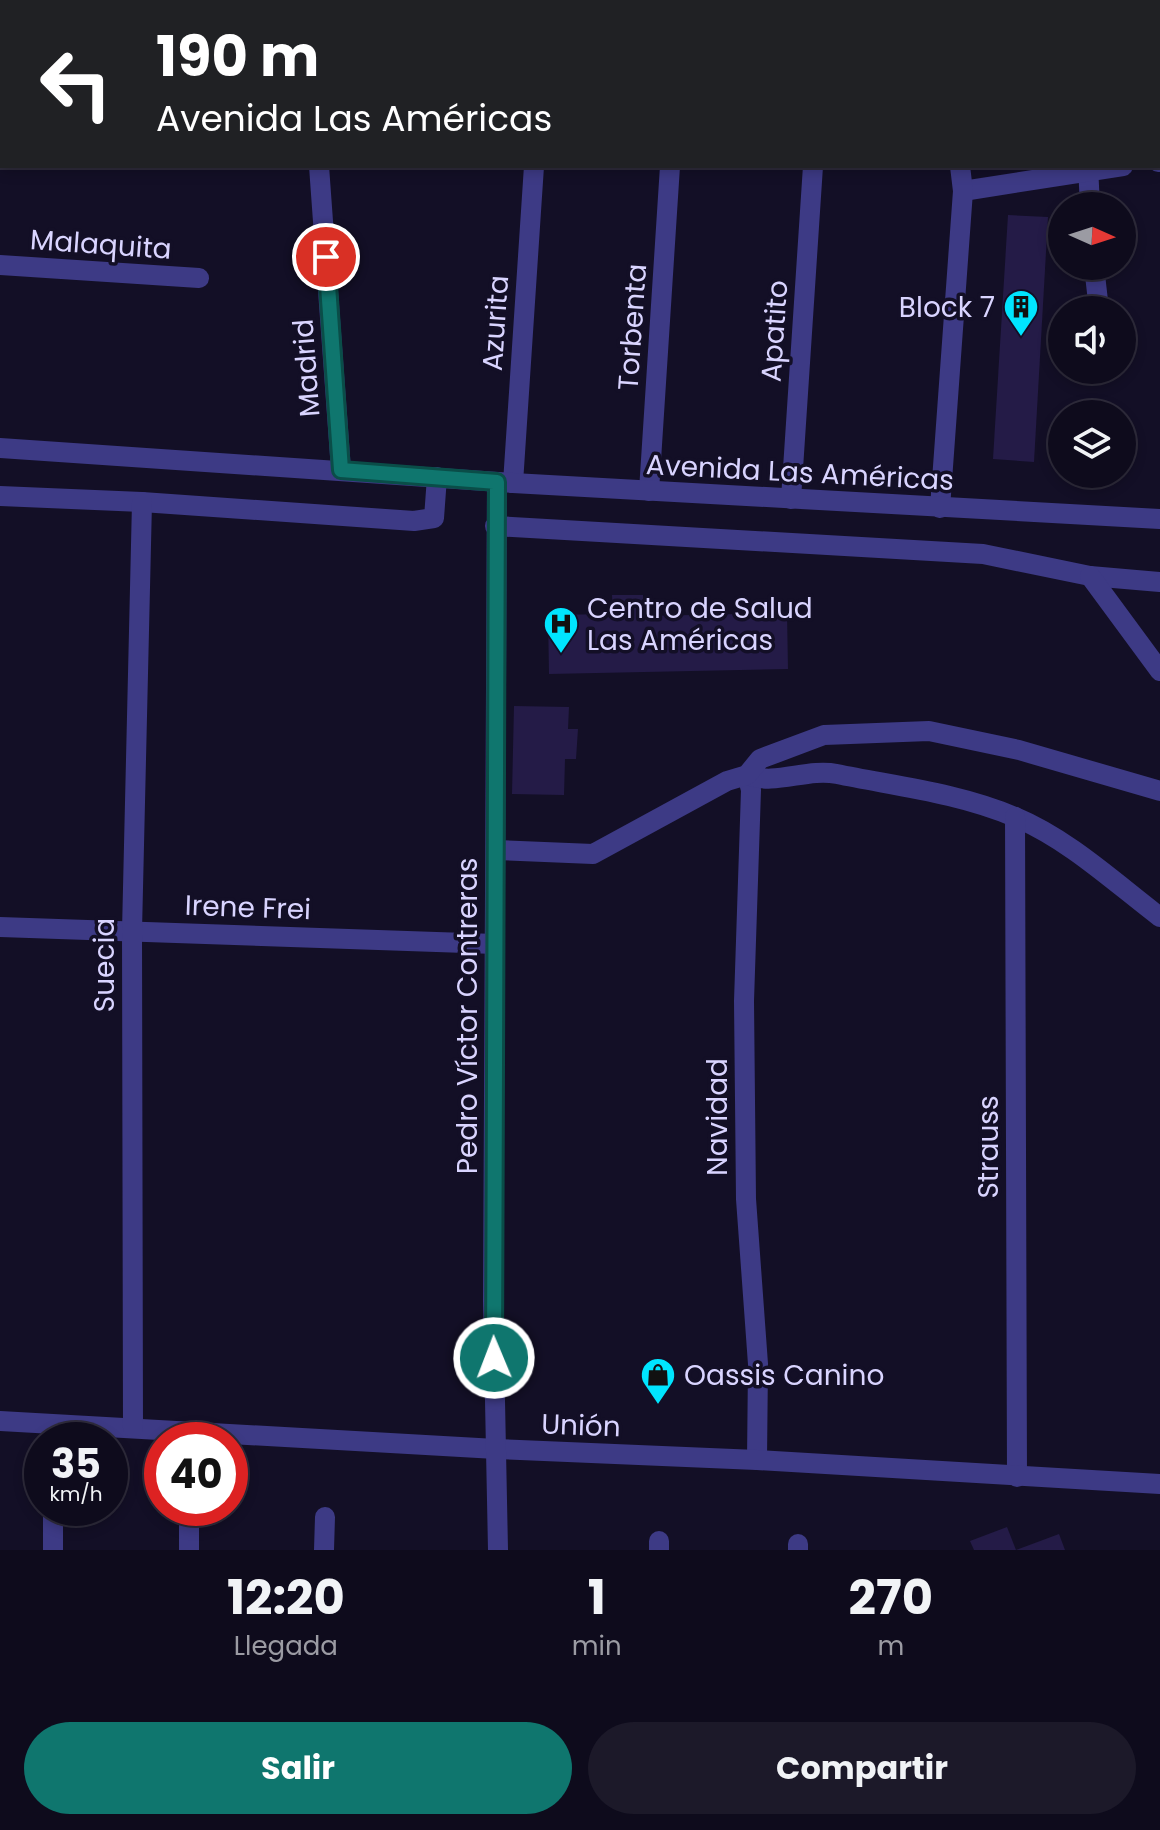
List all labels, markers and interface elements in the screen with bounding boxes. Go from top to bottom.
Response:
text: 190 m [156,17,319,96]
icon: left [24,32,128,136]
text: Avenida Las Américas [156,93,552,144]
north arrow [1048,192,1136,280]
map controls [1048,192,1136,488]
street label: Malaquita [29,220,173,269]
pin [292,223,360,291]
icon: arrive [304,235,348,279]
street label: Torbenta [609,262,656,392]
street label: Azurita [473,274,518,372]
street label: Apatito [751,279,798,383]
place label: Block 7 [899,288,995,327]
building icon: Block 7 [1002,288,1040,338]
button: sound [1048,296,1136,384]
street label: Madrid [284,318,329,418]
button: layers [1048,400,1136,488]
street label: Avenida Las Américas [645,445,955,500]
place label: Centro de Salud Las Américas [587,589,813,660]
hospital icon: Centro de Salud Las Américas [542,605,580,655]
street label: Pedro Víctor Contreras [448,858,487,1174]
street label: Irene Frei [184,886,312,929]
street label: Suecia [85,918,124,1012]
street label: Navidad [698,1058,737,1176]
street label: Strauss [969,1095,1008,1199]
position arrow [452,1316,536,1400]
shop icon: Oassis Canino [639,1356,677,1406]
place label: Oassis Canino [684,1356,884,1395]
street label: Unión [541,1405,621,1446]
speed limit sign: 40 [144,1422,248,1526]
text: 35 [51,1436,101,1492]
text: km/h [49,1480,103,1508]
text: 12:20 [227,1564,345,1631]
text: 1 [588,1564,606,1631]
text: 270 [849,1564,933,1631]
text: Llegada [234,1628,338,1664]
text: min [572,1628,622,1664]
text: m [877,1628,904,1664]
button: Salir [24,1722,572,1814]
button: Compartir [588,1722,1136,1814]

